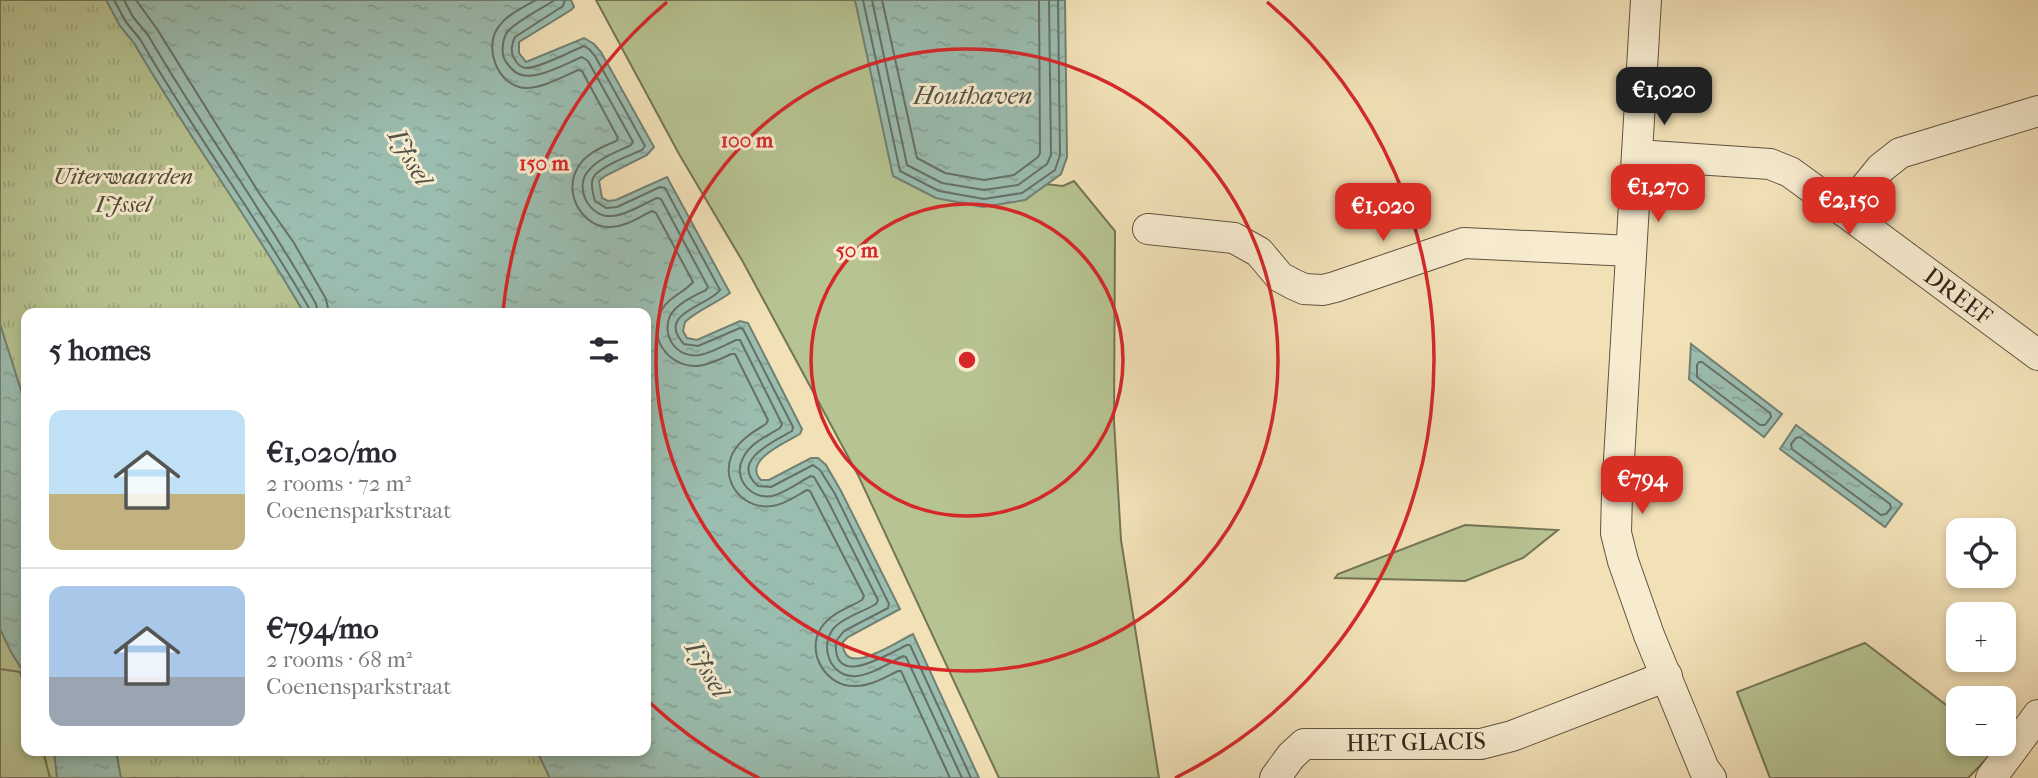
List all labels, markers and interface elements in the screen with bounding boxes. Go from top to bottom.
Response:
pin: €1,020 [1607,68,1721,127]
text: €1,020 [1632,76,1696,103]
water label: Houthaven [912,80,1033,111]
water label: IJssel [381,122,440,193]
text: 100 m [721,128,774,152]
text: 150 m [519,151,570,175]
park label: Uiterwaarden IJssel [53,162,193,218]
pin: €1,270 [1601,164,1715,224]
text: €1,270 [1627,173,1689,200]
pin: €2,150 [1792,177,1906,237]
pin: €1,020 [1326,184,1440,243]
text: €2,150 [1819,186,1879,213]
text: €1,020 [1351,192,1415,219]
text: 50 m [836,238,879,262]
street label: DREEF [1919,261,1998,331]
icon: filters [585,331,623,369]
text: 5 homes [49,333,151,368]
centre of rings [955,348,979,372]
text: €1,020/mo [266,435,397,470]
icon: home [105,438,189,522]
pin: €794 [1601,456,1683,516]
text: €794 [1617,465,1667,492]
text: 2 rooms · 72 m² [266,470,411,497]
text: Coenensparkstraat [266,497,451,524]
map controls [1946,518,2016,756]
button: locate [1946,518,2016,588]
button: + [1946,602,2016,672]
text: €794/mo [266,611,379,646]
icon: home [105,614,189,698]
water label: IJssel [678,634,737,705]
text: 2 rooms · 68 m² [266,646,412,673]
text: Coenensparkstraat [266,673,451,700]
button: − [1946,686,2016,756]
street label: HET GLACIS [1346,727,1486,757]

